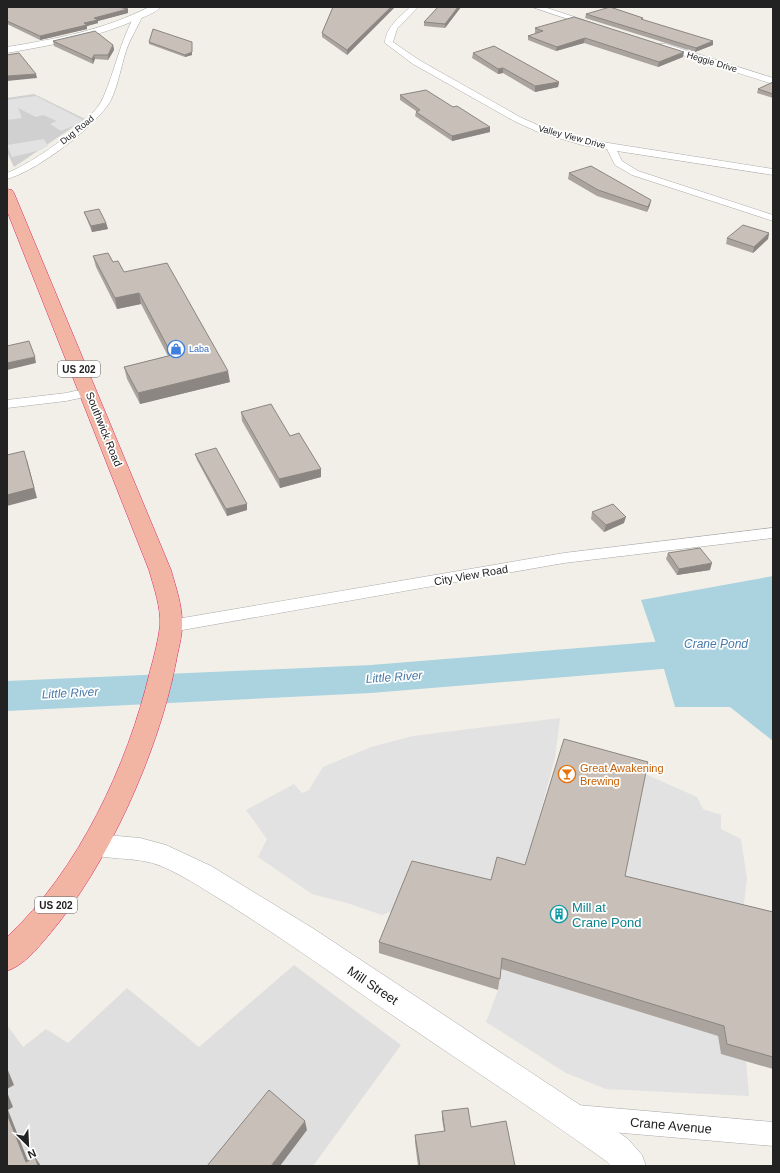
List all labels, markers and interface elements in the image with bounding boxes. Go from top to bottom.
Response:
street label: Heggie Drive [686,50,738,74]
street label: Dug Road [58,113,96,147]
street label: Valley View Drive [537,123,607,151]
shop icon: Laba [166,339,186,359]
place label: Laba [189,344,209,354]
road number: US 202 [58,361,100,377]
street label: Southwick Road [84,390,124,468]
street label: City View Road [433,563,509,587]
water label: Crane Pond [684,637,748,651]
water label: Little River [365,668,424,686]
water label: Little River [41,684,100,701]
place label: Great Awakening Brewing [580,762,664,787]
bar icon: Great Awakening Brewing [557,764,577,784]
road number: US 202 [35,897,77,913]
place label: Mill at Crane Pond [572,900,641,930]
building icon: Mill at Crane Pond [549,904,569,924]
street label: Mill Street [345,963,401,1008]
street label: Crane Avenue [629,1114,713,1137]
north arrow [8,1125,48,1165]
text: N [26,1147,38,1161]

